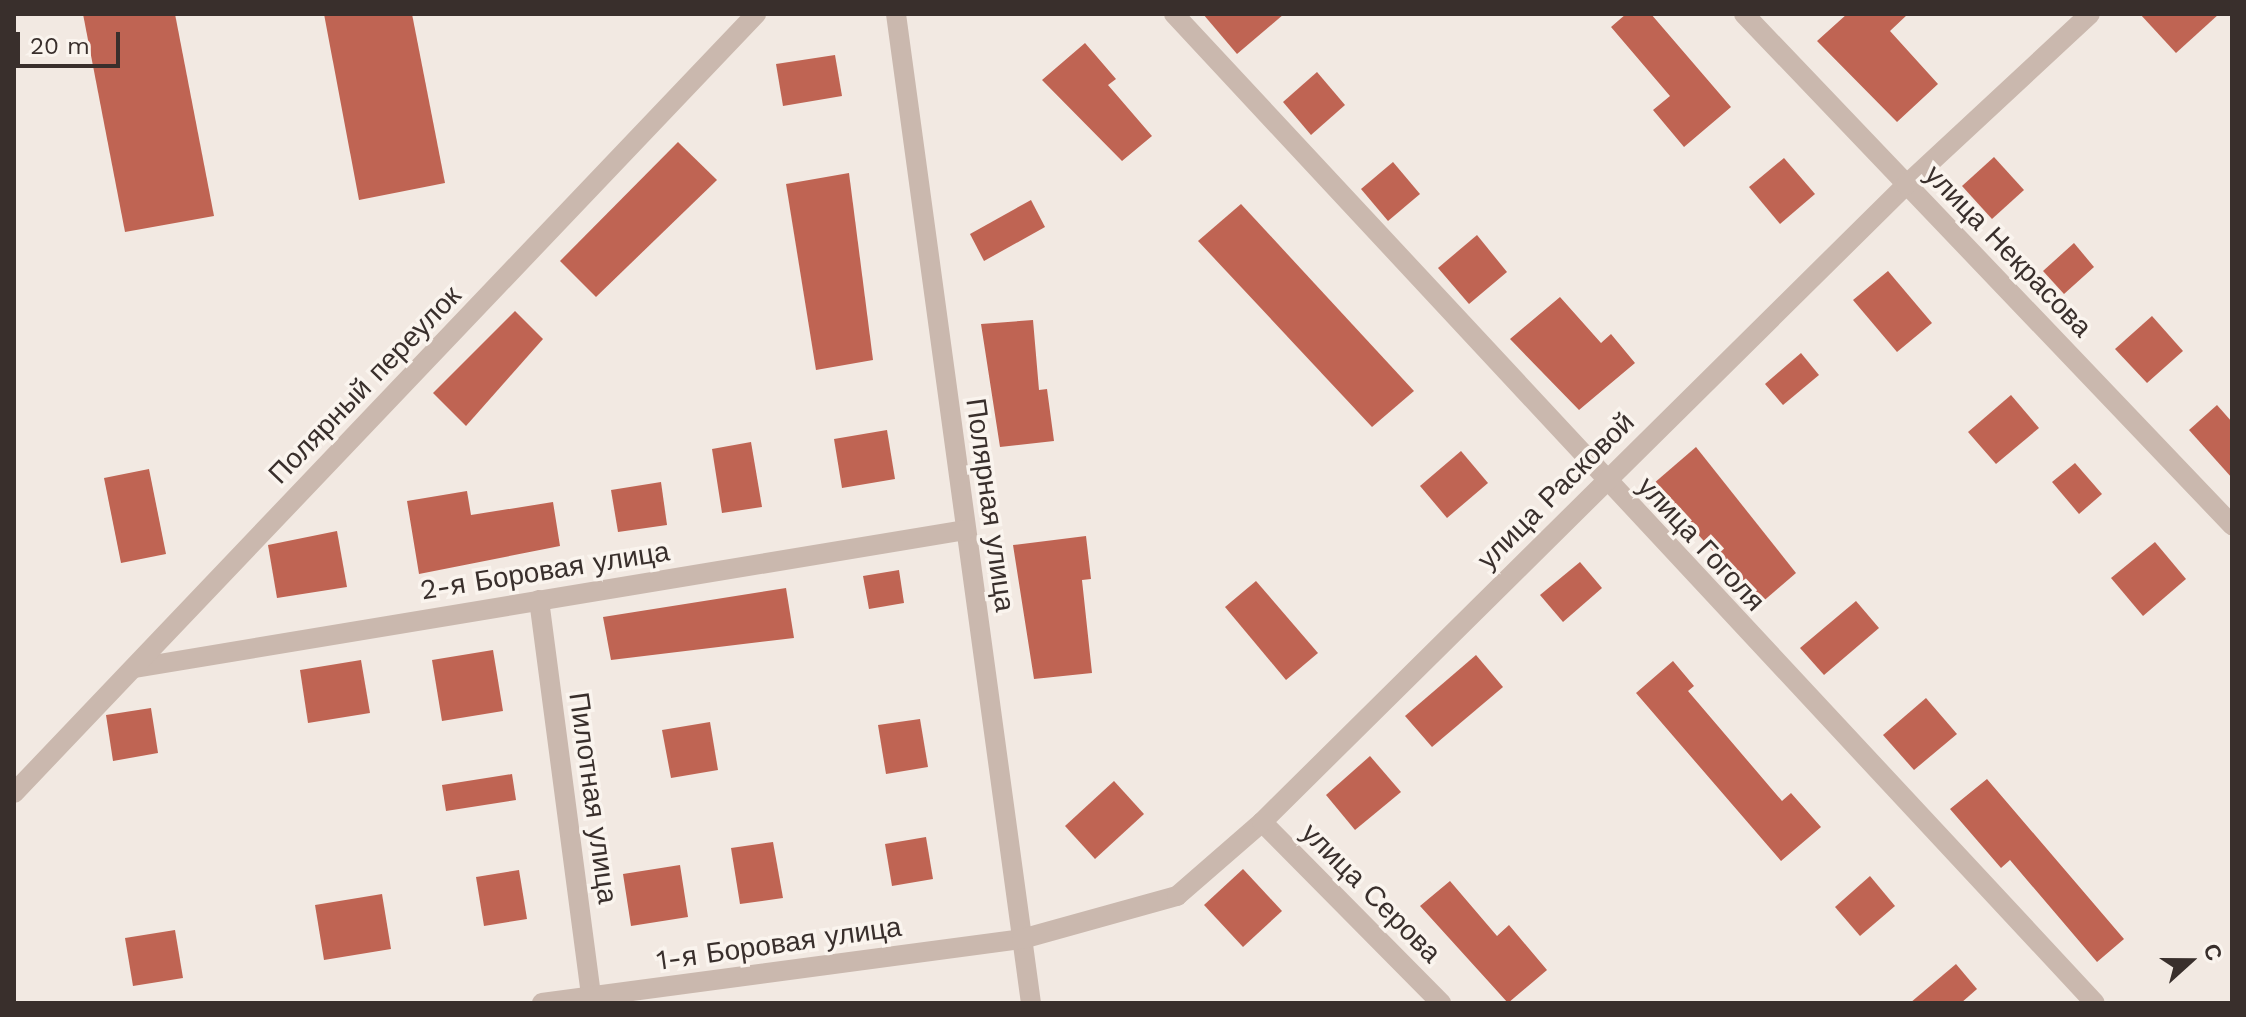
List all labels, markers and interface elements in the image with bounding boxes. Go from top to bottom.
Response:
scale bar [20,16,124,66]
text: 20 m [30,32,90,60]
street label: улица Некрасова [1918,158,2098,344]
street label: Полярный переулок [262,279,468,491]
street label: Полярная улица [958,396,1022,614]
street label: улица Расковой [1471,406,1641,576]
street label: улица Гоголя [1630,470,1772,618]
street label: 2-я Боровая улица [418,535,672,607]
street label: Пилотная улица [562,690,624,906]
street label: улица Серова [1294,816,1448,970]
street label: 1-я Боровая улица [654,910,904,978]
north arrow [2150,921,2230,1001]
text: С [2198,940,2227,964]

